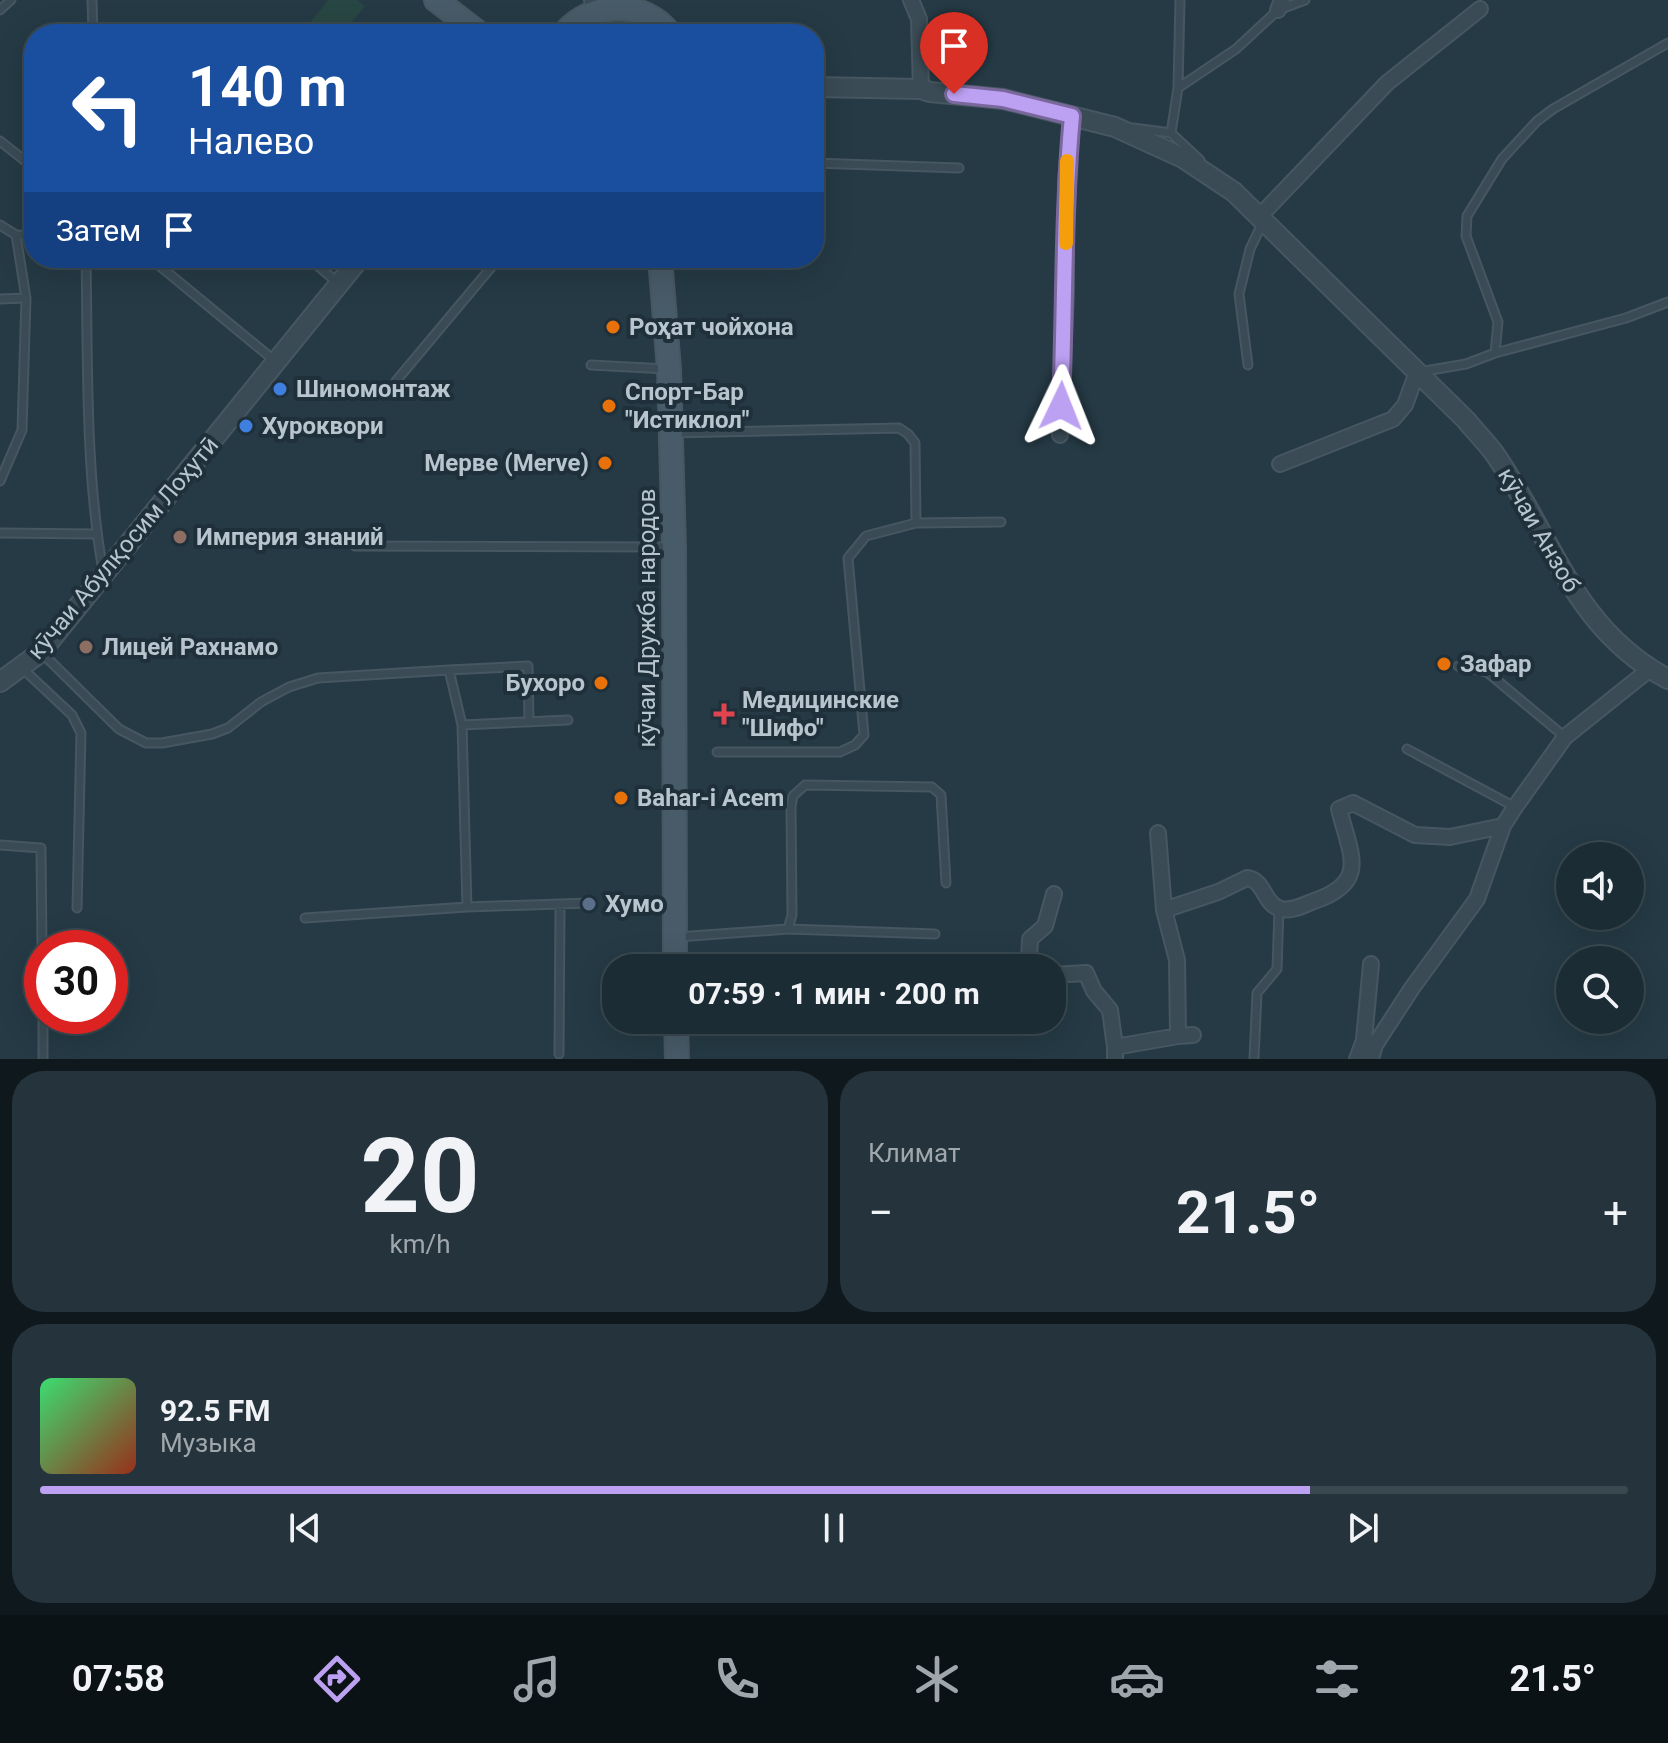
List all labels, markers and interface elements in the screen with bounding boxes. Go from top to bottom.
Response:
pin [920,12,988,94]
icon: arrive [932,24,976,68]
text: 140 m [188,54,347,120]
icon: left [56,56,160,160]
text: Налево [188,121,314,163]
icon: arrive [157,208,201,252]
text: Затем [56,213,141,248]
place label: Роҳат чойхона [629,313,794,341]
marker: Роҳат чойхона [604,318,622,336]
position arrow [1019,364,1103,448]
place label: Шиномонтаж [296,375,451,403]
place label: Спорт-Бар "Истиклол" [625,378,750,434]
marker: Шиномонтаж [271,380,289,398]
marker: Спорт-Бар "Истиклол" [600,397,618,415]
place label: Хуроквори [262,412,384,440]
marker: Хуроквори [237,417,255,435]
street label: кӯчаи Абулқосим Лоҳутӣ [22,431,224,665]
place label: Мерве (Merve) [424,449,589,477]
marker: Мерве (Merve) [596,454,614,472]
street label: кӯчаи Анзоб [1492,463,1586,597]
street label: кӯчаи Дружба народов [633,489,661,747]
place label: Империя знаний [196,523,384,551]
marker: Империя знаний [171,528,189,546]
place label: Лицей Рахнамо [102,633,278,661]
marker: Лицей Рахнамо [77,638,95,656]
place label: Зафар [1460,650,1532,678]
marker: Зафар [1435,655,1453,673]
place label: Бухоро [505,669,585,697]
marker: Бухоро [592,674,610,692]
place label: Медицинские "Шифо" [742,686,899,742]
marker: Медицинские "Шифо" [713,703,735,725]
place label: Bahar-i Acem [637,784,784,812]
marker: Bahar-i Acem [612,789,630,807]
map controls [1556,842,1644,1034]
button: sound [1556,842,1644,930]
place label: Хумо [605,890,664,918]
marker: Хумо [580,895,598,913]
speed limit sign: 30 [24,930,128,1034]
button: search [1556,946,1644,1034]
text: 07:59 · 1 мин · 200 m [688,976,980,1011]
text: 20 [360,1116,480,1237]
text: Климат [868,1138,960,1168]
text: 21.5° [1176,1177,1320,1248]
text: − [868,1187,893,1239]
text: + [1603,1187,1628,1239]
text: km/h [389,1229,451,1259]
text: 92.5 FM [160,1393,271,1428]
text: Музыка [160,1428,257,1458]
icon: previous [283,1506,327,1550]
icon: pause [812,1506,856,1550]
icon: next [1341,1506,1385,1550]
icon: directions [309,1651,365,1707]
icon: music [509,1651,565,1707]
icon: phone [709,1651,765,1707]
icon: climate [909,1651,965,1707]
icon: car [1109,1651,1165,1707]
icon: filters [1309,1651,1365,1707]
text: 07:58 [72,1658,165,1700]
text: 21.5° [1509,1658,1596,1700]

